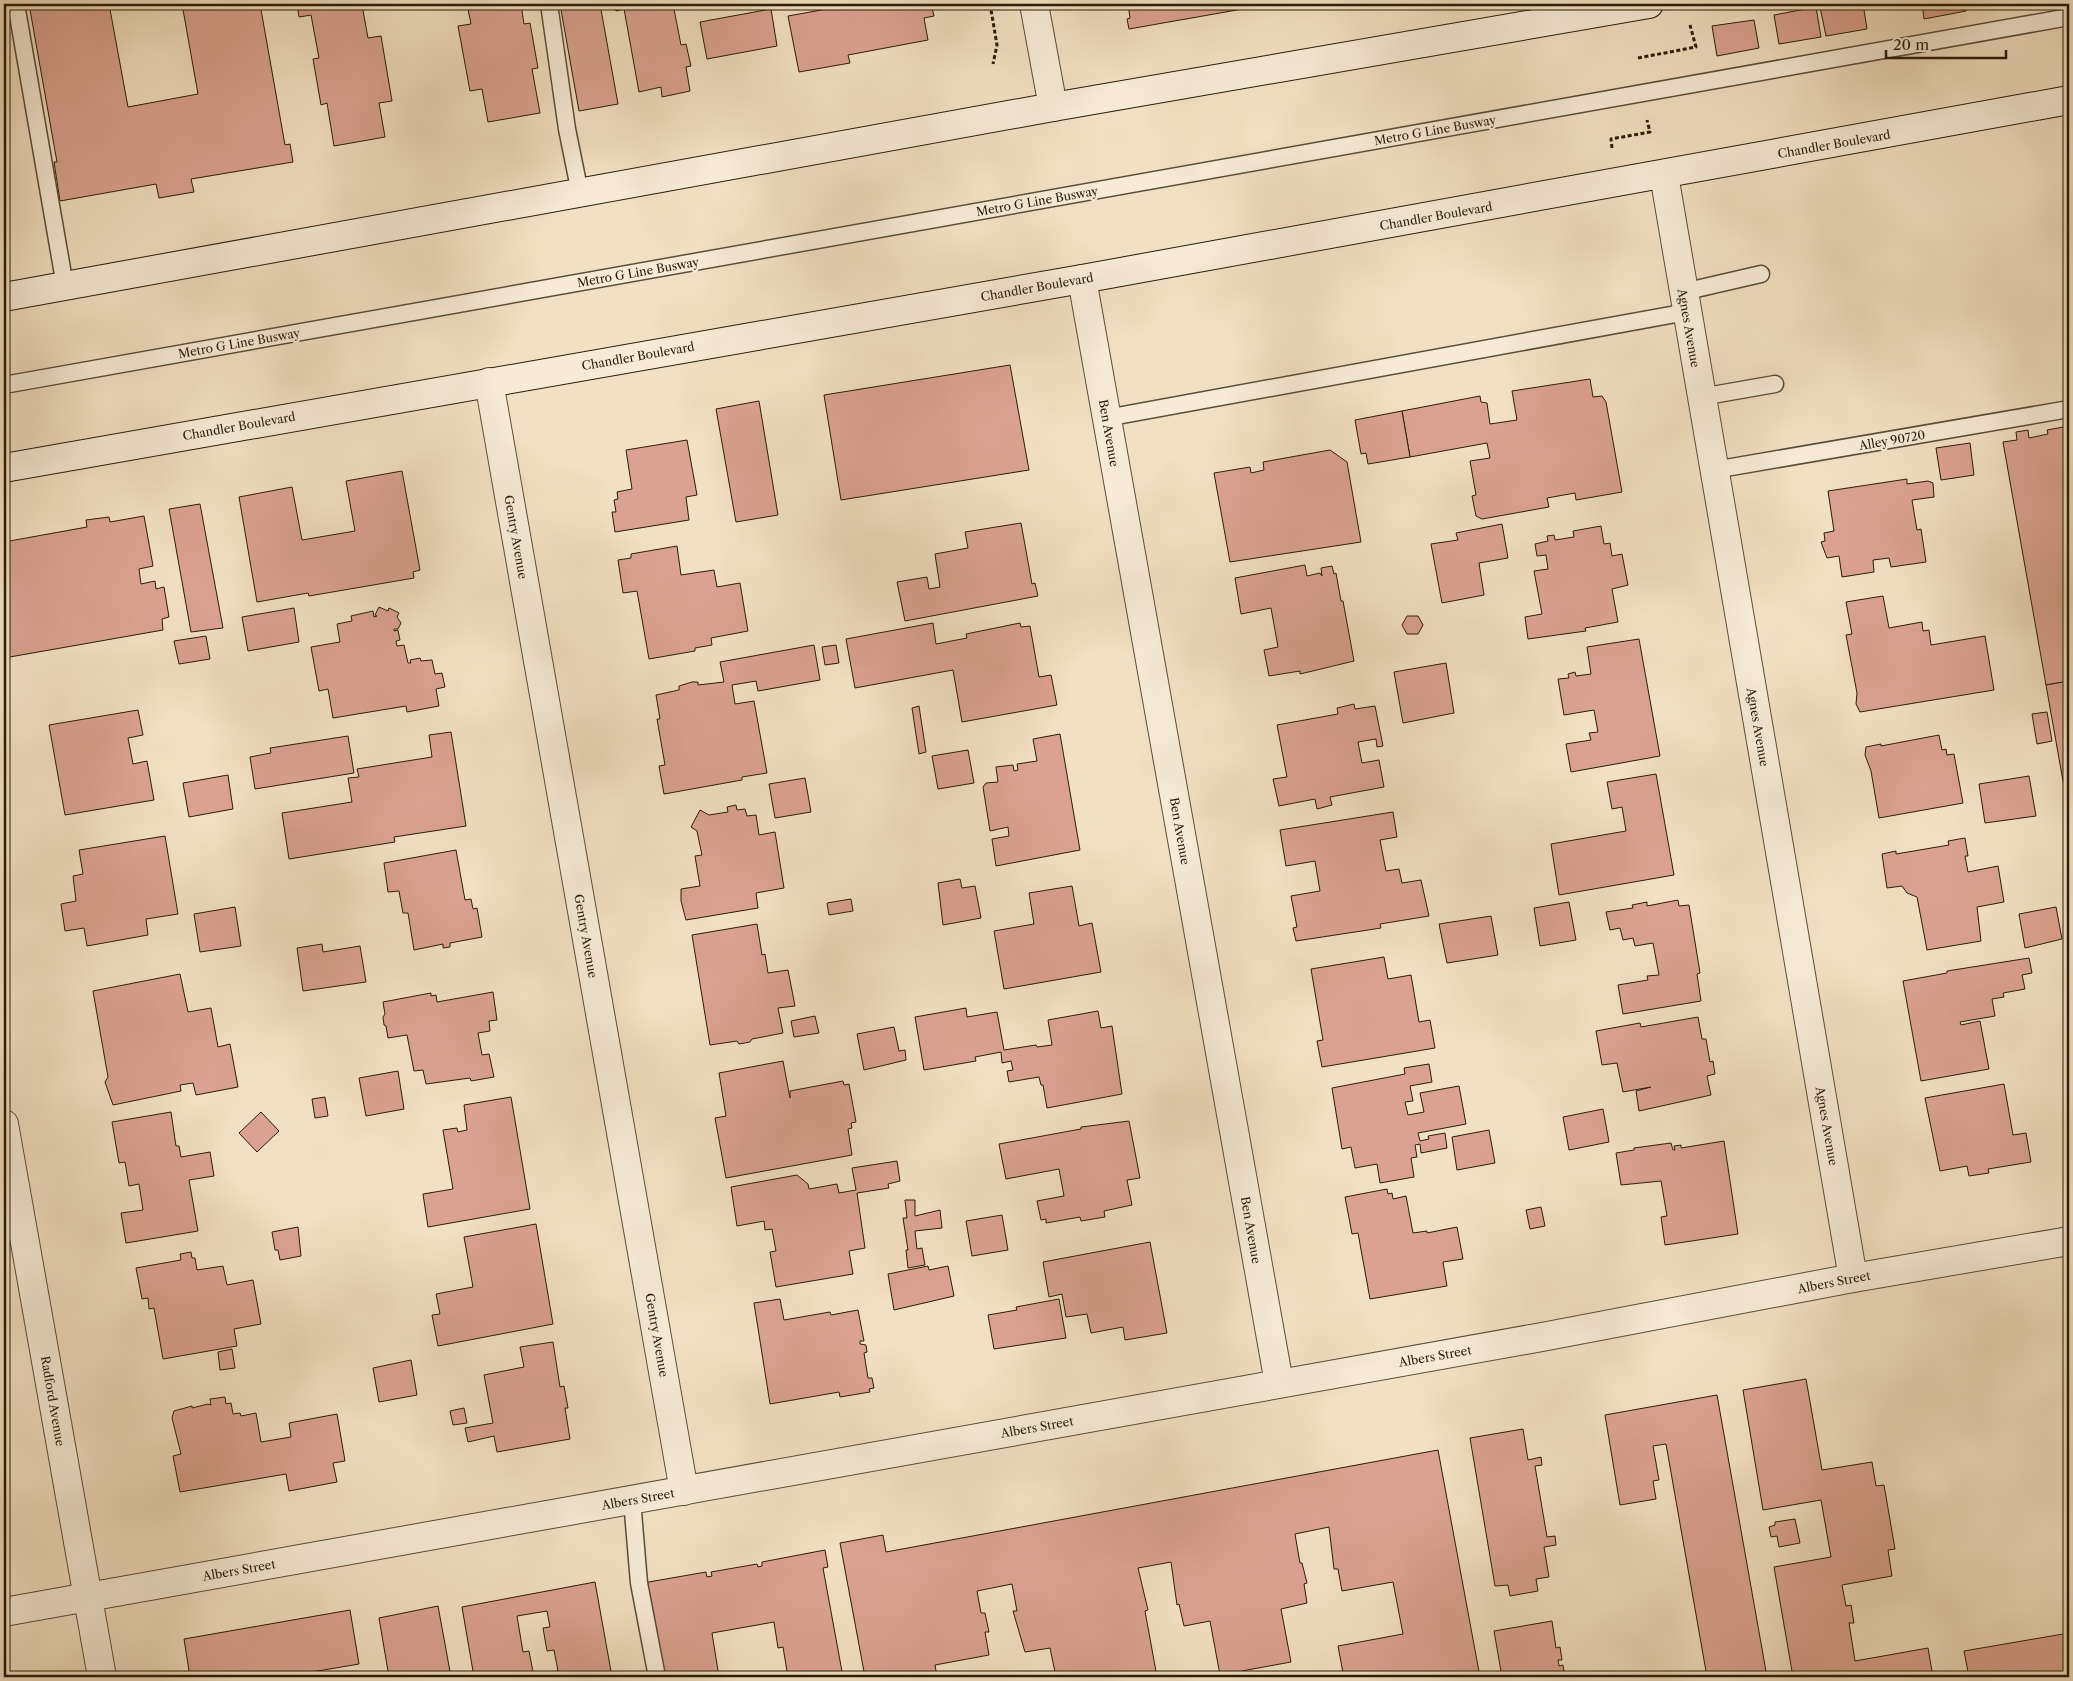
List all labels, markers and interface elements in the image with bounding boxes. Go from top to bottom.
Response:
scale bar [1886,28,2006,60]
text: 20 m [1893,35,1929,54]
street label: Metro G Line Busway [1373,112,1497,148]
street label: Chandler Boulevard [1777,127,1892,161]
street label: Metro G Line Busway [975,183,1099,219]
street label: Chandler Boulevard [1379,199,1494,233]
street label: Metro G Line Busway [576,254,700,290]
street label: Chandler Boulevard [980,270,1095,304]
street label: Agnes Avenue [1674,286,1703,369]
street label: Metro G Line Busway [177,325,301,361]
street label: Chandler Boulevard [581,339,696,373]
street label: Ben Avenue [1096,398,1122,468]
street label: Chandler Boulevard [182,409,297,443]
street label: Alley 90720 [1857,427,1926,453]
street label: Gentry Avenue [501,494,531,580]
street label: Agnes Avenue [1743,685,1772,768]
street label: Ben Avenue [1167,796,1193,866]
street label: Gentry Avenue [571,893,601,979]
street label: Agnes Avenue [1812,1084,1841,1167]
street label: Ben Avenue [1238,1195,1264,1265]
street label: Albers Street [1795,1267,1872,1297]
street label: Gentry Avenue [642,1292,672,1378]
street label: Albers Street [1396,1342,1473,1370]
street label: Radford Avenue [38,1355,68,1448]
street label: Albers Street [998,1413,1075,1441]
street label: Albers Street [599,1485,676,1513]
street label: Albers Street [200,1556,277,1584]

